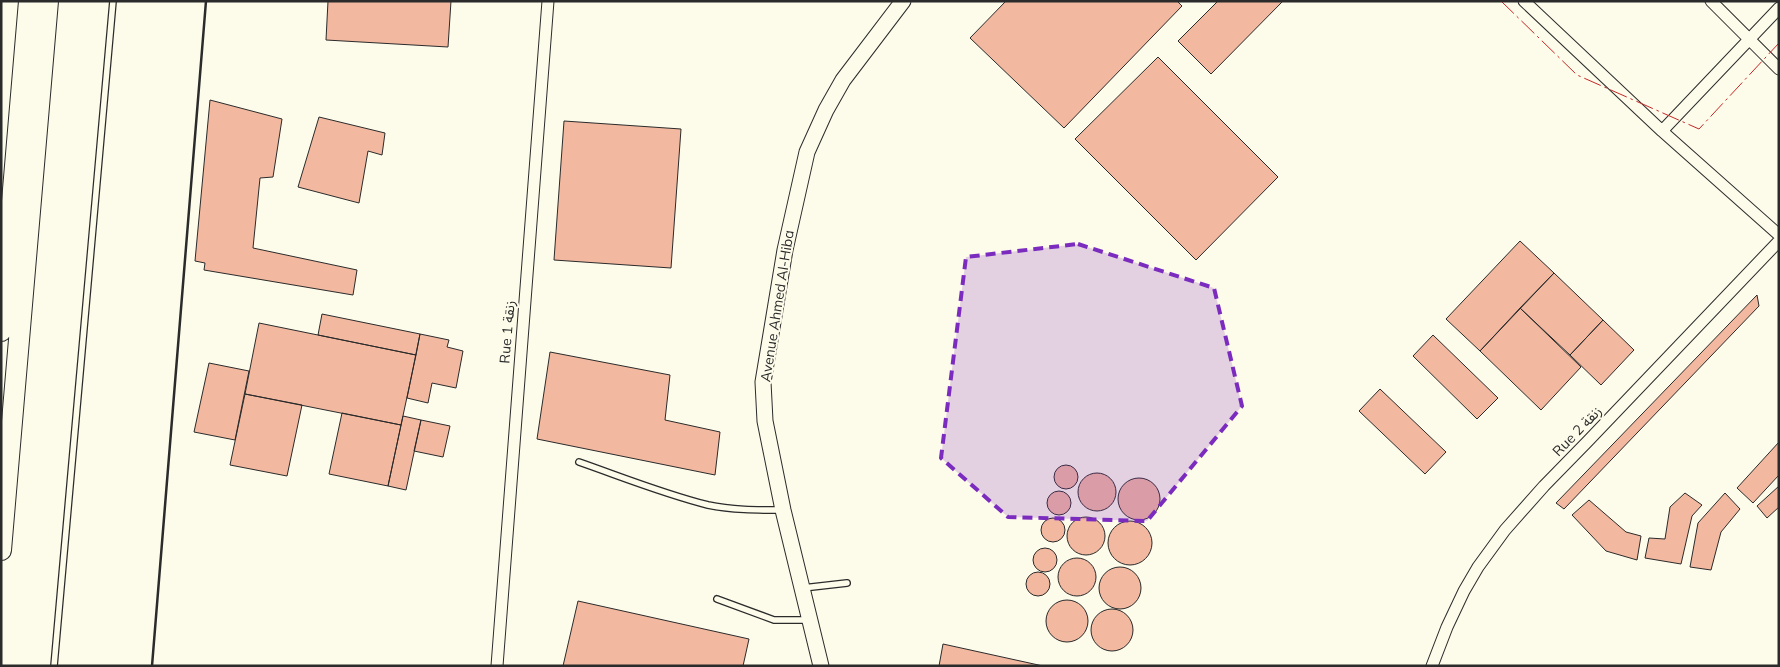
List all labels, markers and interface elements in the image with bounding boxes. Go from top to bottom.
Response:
street label: Avenue Ahmed Al-Hiba [756,229,798,383]
street label: Rue 1 زنقة [495,300,519,364]
street label: Rue 2 زنقة [1549,402,1605,460]

